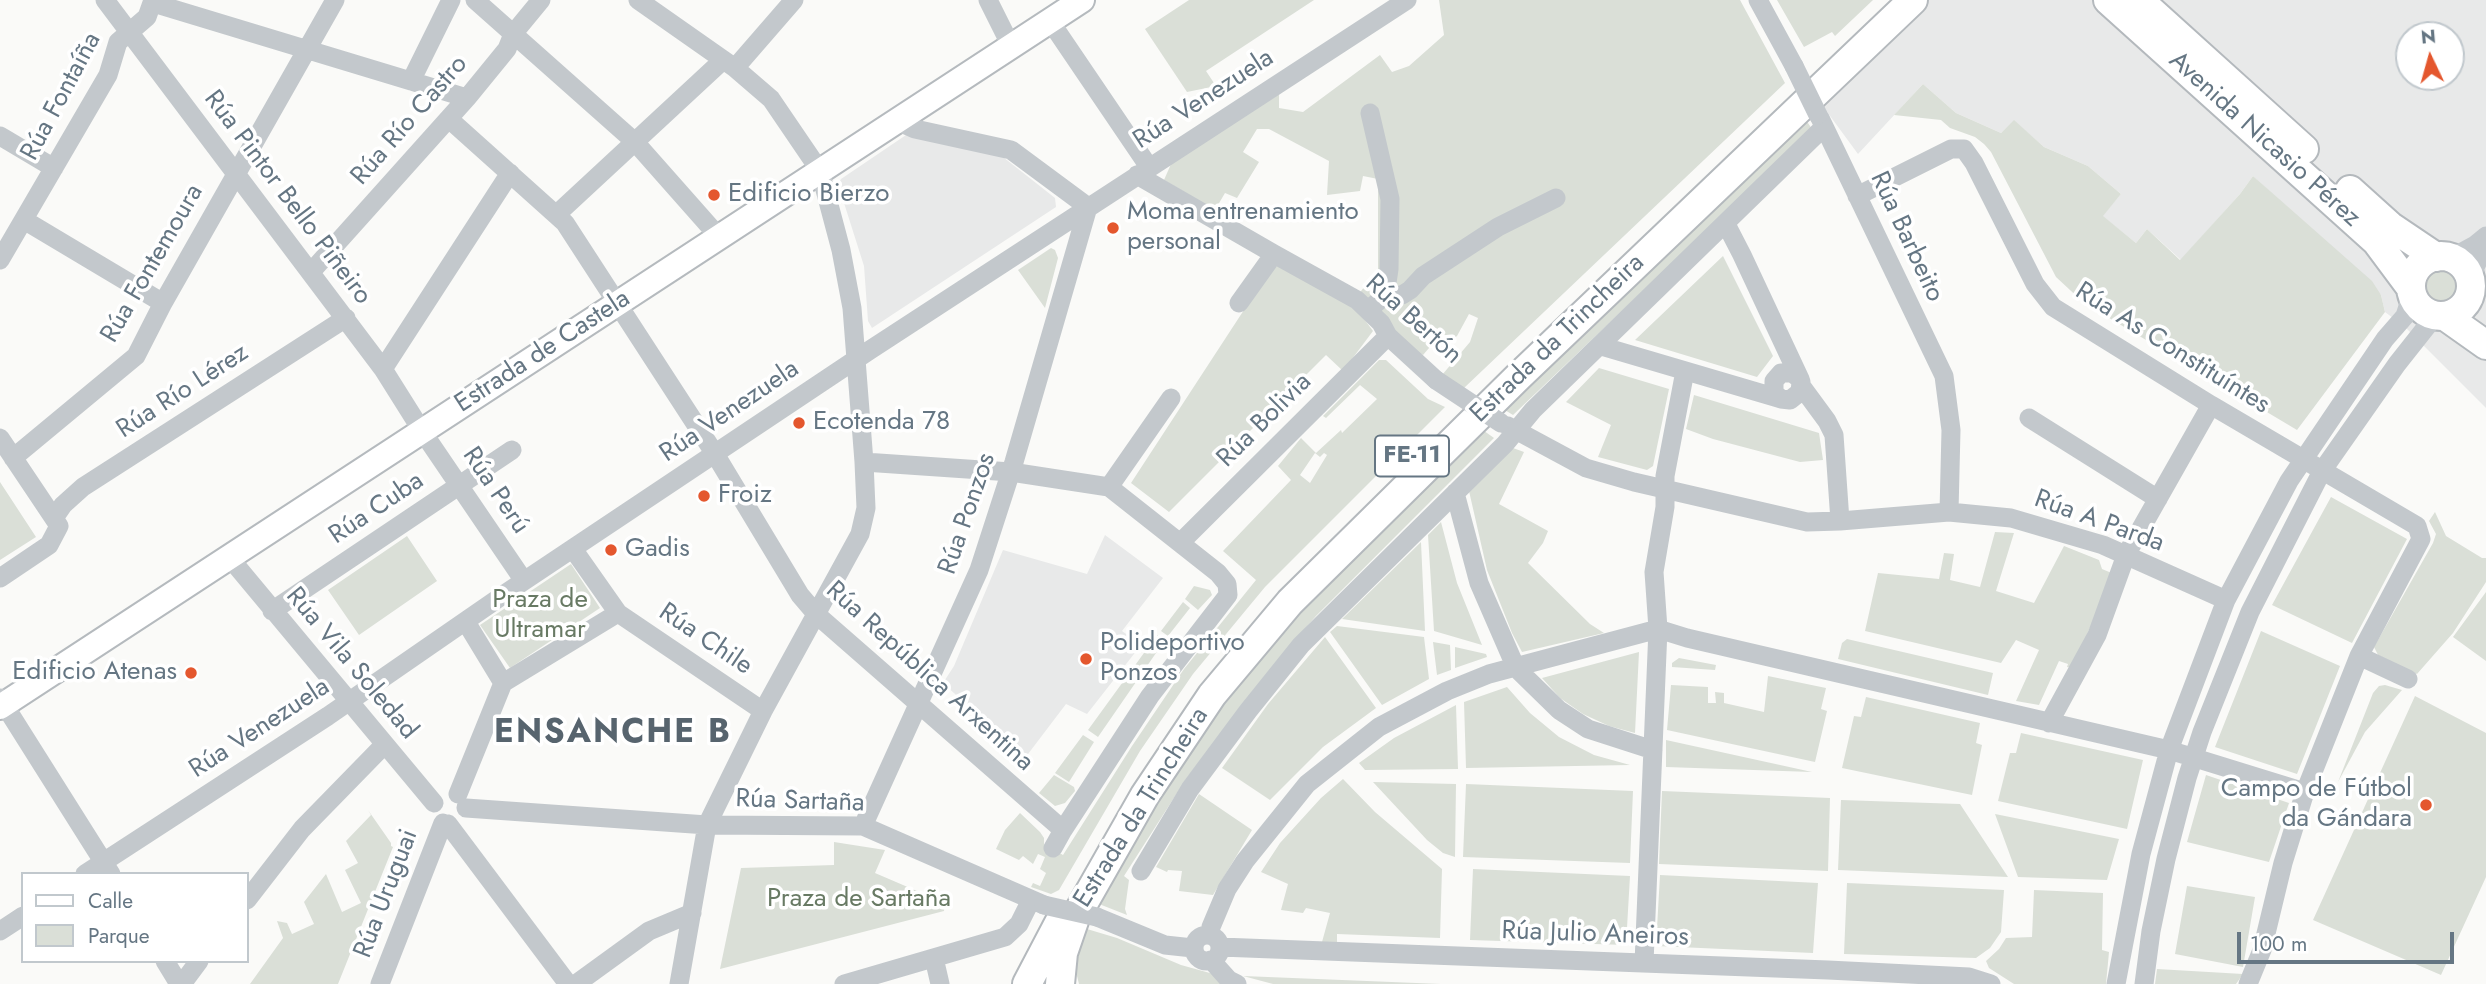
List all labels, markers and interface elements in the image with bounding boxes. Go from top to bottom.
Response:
north arrow [2395,21,2465,91]
text: N [2420,22,2437,51]
street label: Rúa Fontaíña [15,28,109,166]
street label: Rúa Venezuela [1128,43,1280,157]
street label: Avenida Nicasio Pérez [2162,46,2366,234]
street label: Rúa Río Castro [345,50,475,192]
street label: Rúa Pintor Bello Piñeiro [196,85,378,311]
street label: Rúa Barbeito [1862,167,1950,307]
street label: Rúa Fontemoura [95,179,211,349]
place label: Edificio Bierzo [728,179,889,211]
marker: Edificio Bierzo [706,187,722,203]
place label: Moma entrenamiento personal [1127,197,1359,258]
marker: Moma entrenamiento personal [1105,220,1121,236]
street label: Estrada da Trincheira [1465,248,1651,430]
street label: Rúa Bertón [1358,268,1468,372]
street label: Rúa As Constituíntes [2069,277,2275,421]
street label: Estrada de Castela [450,284,636,420]
street label: Rúa Río Lérez [111,338,255,446]
street label: Rúa Venezuela [655,354,805,470]
street label: Rúa Bolivia [1211,367,1319,475]
place label: Ecotenda 78 [813,407,950,439]
marker: Ecotenda 78 [791,415,807,431]
road number: FE-11 [1375,435,1449,476]
street label: Rúa Perú [455,442,535,540]
street label: Rúa Ponzos [933,449,1003,579]
street label: Rúa Cuba [324,466,430,552]
place label: Froiz [718,480,772,512]
street label: Rúa A Parda [2030,484,2168,560]
marker: Froiz [696,488,712,504]
place label: Gadis [625,534,690,566]
marker: Gadis [603,542,619,558]
street label: Rúa República Arxentina [819,575,1039,779]
street label: Rúa Vila Soledad [278,582,424,746]
park label: Praza de Ultramar [492,585,588,646]
street label: Rúa Chile [652,597,758,683]
place label: Polideportivo Ponzos [1100,628,1245,690]
marker: Polideportivo Ponzos [1078,651,1094,667]
place label: Edificio Atenas [12,657,177,689]
marker: Edificio Atenas [183,665,199,681]
street label: Rúa Venezuela [184,672,336,786]
street label: Estrada da Trincheira [1068,702,1216,914]
district label: ENSANCHE B [495,714,731,754]
place label: Campo de Fútbol da Gándara [2221,774,2412,836]
street label: Rúa Sartaña [735,784,865,820]
marker: Campo de Fútbol da Gándara [2418,797,2434,813]
street label: Rúa Uruguai [348,825,426,963]
legend [21,872,248,963]
park label: Praza de Sartaña [767,884,951,916]
text: Calle [88,886,133,916]
street label: Rúa Julio Aneiros [1501,916,1689,954]
scale bar [2241,918,2458,962]
text: Parque [88,921,150,951]
text: 100 m [2250,929,2307,959]

